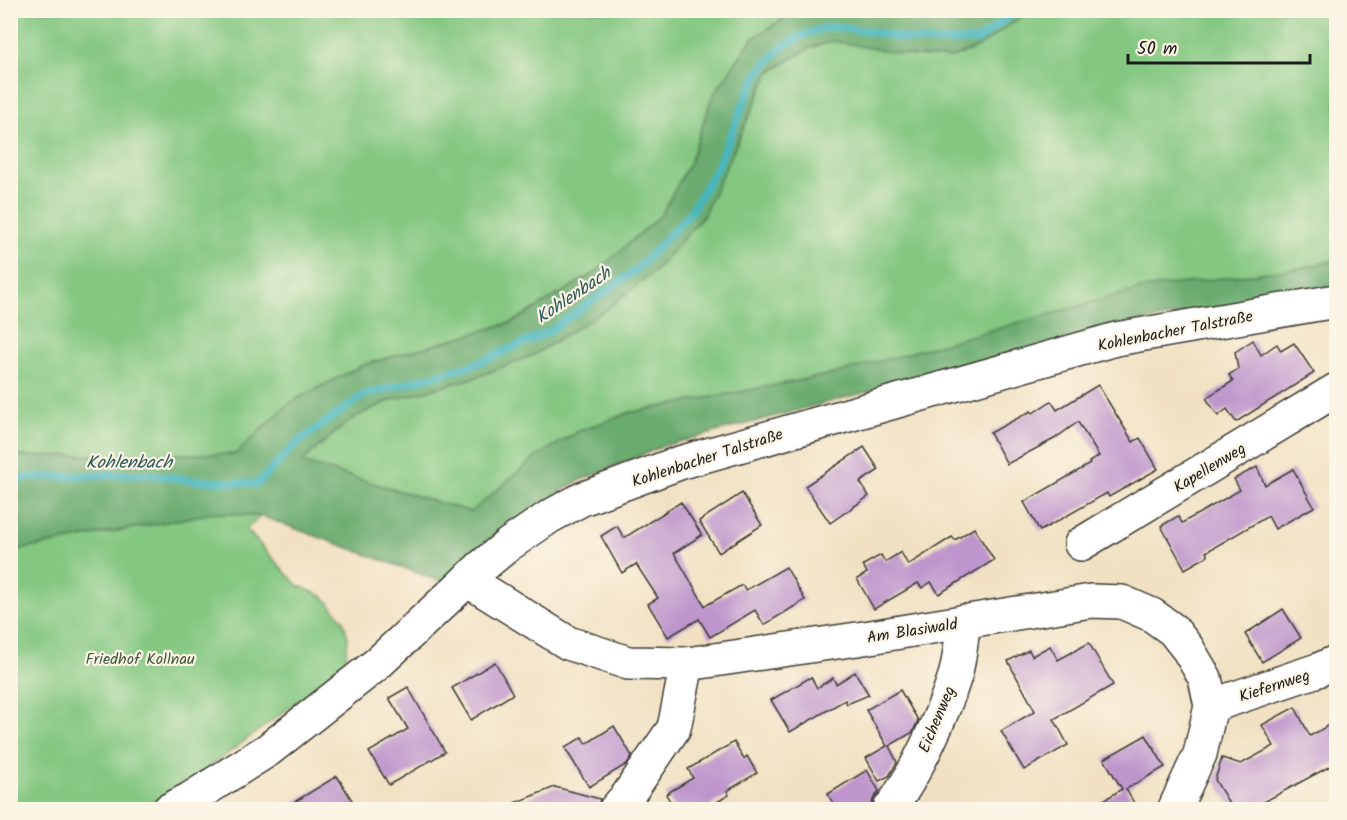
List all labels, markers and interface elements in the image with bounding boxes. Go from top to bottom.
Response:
scale bar [1128,27,1310,65]
text: 50 m [1137,35,1177,64]
water label: Kohlenbach [530,259,619,332]
street label: Kohlenbacher Talstraße [1095,304,1255,359]
street label: Kohlenbacher Talstraße [629,422,786,495]
street label: Kapellenweg [1169,437,1251,500]
water label: Kohlenbach [86,449,173,478]
street label: Am Blasiwald [865,612,960,651]
park label: Friedhof Kollnau [85,647,195,672]
street label: Kiefernweg [1236,663,1313,710]
street label: Eichenweg [912,682,963,757]

